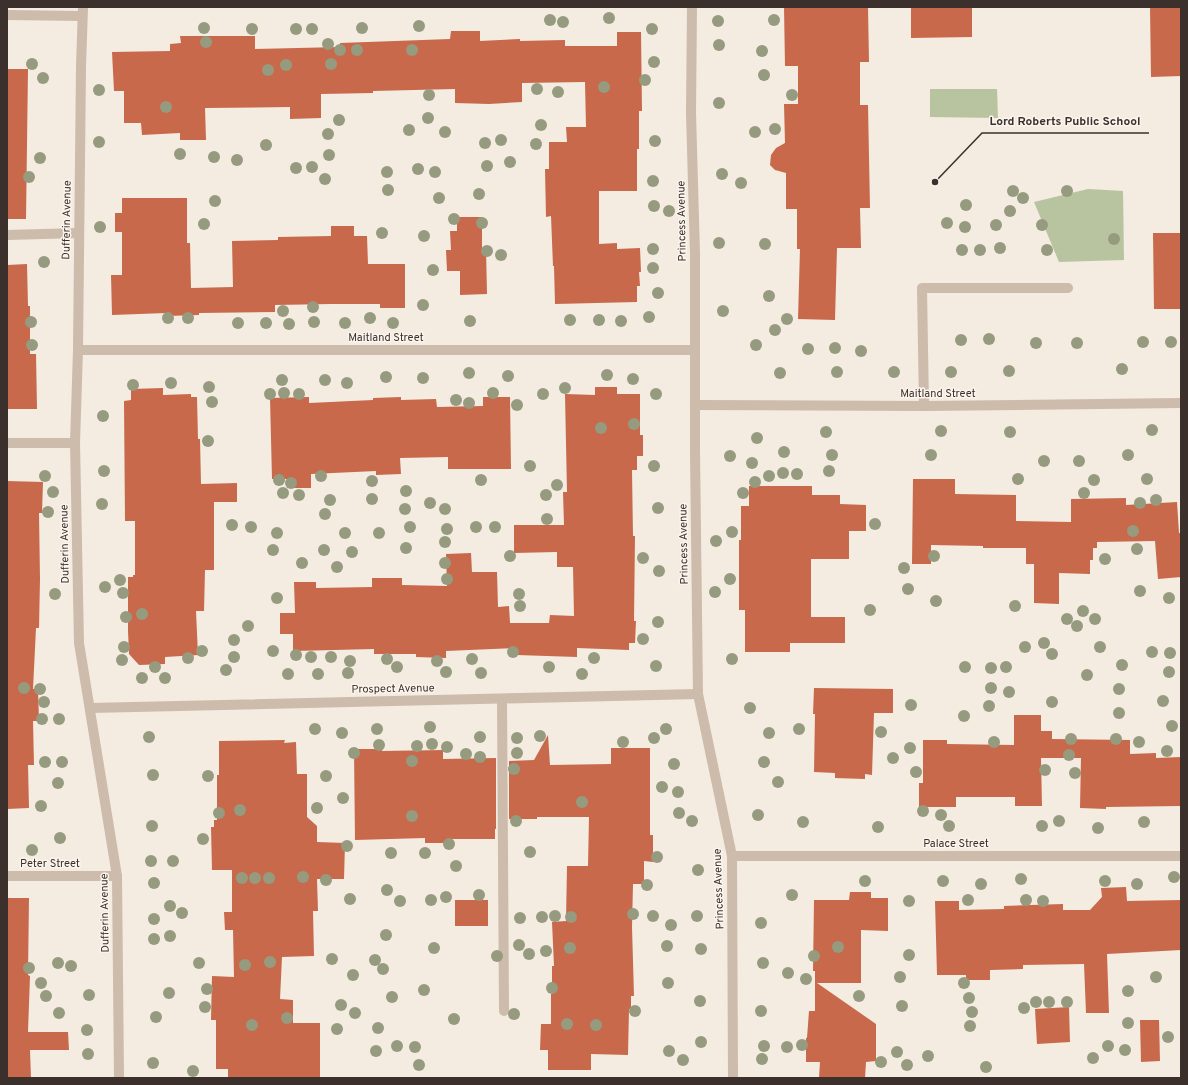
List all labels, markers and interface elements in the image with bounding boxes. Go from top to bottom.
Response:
callout: Lord Roberts Public School [982,109,1149,133]
text: Lord Roberts Public School [989,114,1141,130]
street label: Dufferin Avenue [59,180,75,260]
street label: Princess Avenue [674,180,690,262]
street label: Maitland Street [348,331,424,345]
street label: Maitland Street [900,387,976,401]
street label: Princess Avenue [676,503,692,585]
street label: Dufferin Avenue [57,504,73,584]
street label: Prospect Avenue [351,681,435,697]
street label: Palace Street [923,837,989,851]
street label: Princess Avenue [711,848,727,930]
street label: Peter Street [20,857,80,871]
street label: Dufferin Avenue [97,873,113,953]

